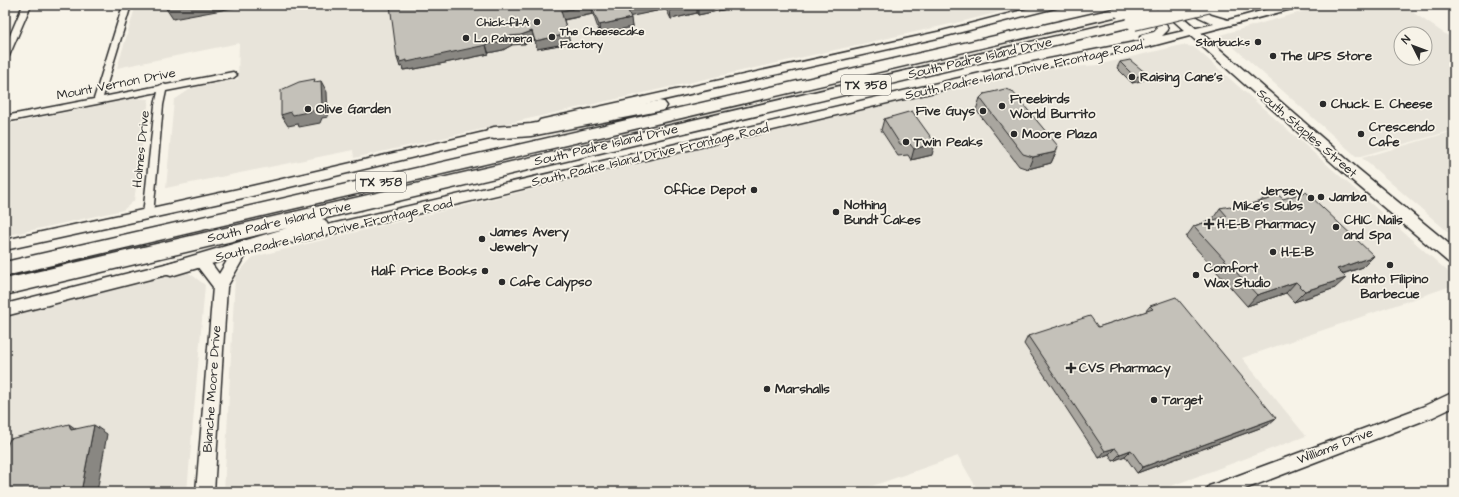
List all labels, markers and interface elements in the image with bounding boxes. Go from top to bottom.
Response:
place label: Chick-fil-A [477,15,530,30]
marker: Chick-fil-A [532,17,542,27]
place label: The Cheesecake Factory [559,24,645,54]
north arrow [1393,26,1433,66]
place label: La Palmera [474,31,533,46]
marker: The Cheesecake Factory [547,32,557,42]
text: N [1398,32,1414,47]
marker: La Palmera [461,33,471,43]
street label: South Padre Island Drive [906,33,1054,83]
place label: Starbucks [1195,35,1250,50]
street label: South Padre Island Drive Frontage Road [903,36,1145,105]
marker: Starbucks [1253,37,1263,47]
place label: The UPS Store [1280,47,1372,65]
marker: The UPS Store [1268,51,1278,61]
street label: Mount Vernon Drive [55,64,177,104]
place label: Raising Cane's [1140,68,1223,88]
marker: Raising Cane's [1127,72,1137,82]
road number: TX 358 [841,75,891,95]
street label: South Staples Street [1253,84,1362,182]
place label: Freebirds World Burrito [1009,90,1096,123]
place label: Chuck E. Cheese [1331,95,1433,113]
marker: Chuck E. Cheese [1318,99,1328,109]
place label: Olive Garden [316,100,391,118]
marker: Freebirds World Burrito [997,101,1007,111]
place label: Five Guys [916,102,975,121]
marker: Olive Garden [303,104,313,114]
marker: Five Guys [978,106,988,116]
street label: Holmes Drive [128,110,154,188]
place label: Crescendo Cafe [1369,118,1435,151]
street label: South Padre Island Drive Frontage Road [530,119,771,192]
street label: South Padre Island Drive [532,120,680,170]
place label: Moore Plaza [1022,125,1097,143]
marker: Moore Plaza [1009,129,1019,139]
marker: Crescendo Cafe [1356,129,1366,139]
place label: Twin Peaks [913,133,983,151]
marker: Twin Peaks [901,137,911,147]
road number: TX 358 [356,172,406,192]
place label: Office Depot [664,181,747,200]
place label: Jersey Mike's Subs [1233,182,1304,215]
marker: Office Depot [749,185,759,195]
place label: Jamba [1328,188,1367,206]
marker: Jamba [1316,192,1326,202]
marker: Jersey Mike's Subs [1306,193,1316,203]
street label: South Padre Island Drive Frontage Road [214,194,455,267]
place label: Nothing Bundt Cakes [844,196,921,229]
street label: South Padre Island Drive [205,197,353,247]
marker: Nothing Bundt Cakes [831,207,841,217]
place label: CHIC Nails and Spa [1343,211,1403,245]
place label: H-E-B Pharmacy [1217,215,1317,234]
marker: H-E-B Pharmacy [1204,219,1214,229]
marker: CHIC Nails and Spa [1331,222,1341,232]
place label: James Avery Jewelry [489,223,570,257]
marker: James Avery Jewelry [477,234,487,244]
place label: H-E-B [1281,243,1315,261]
marker: H-E-B [1268,247,1278,257]
place label: Comfort Wax Studio [1203,259,1271,292]
marker: Kanto Filipino Barbecue [1385,260,1395,270]
place label: Half Price Books [371,262,477,280]
marker: Half Price Books [480,266,490,276]
marker: Comfort Wax Studio [1191,270,1201,280]
place label: Kanto Filipino Barbecue [1352,270,1429,303]
place label: Cafe Calypso [510,273,593,292]
marker: Cafe Calypso [497,277,507,287]
street label: Blanche Moore Drive [199,325,225,453]
place label: CVS Pharmacy [1079,359,1171,378]
marker: CVS Pharmacy [1066,363,1076,373]
place label: Marshalls [775,380,830,398]
marker: Marshalls [762,384,772,394]
place label: Target [1161,391,1204,411]
marker: Target [1149,395,1159,405]
street label: Williams Drive [1294,423,1376,469]

